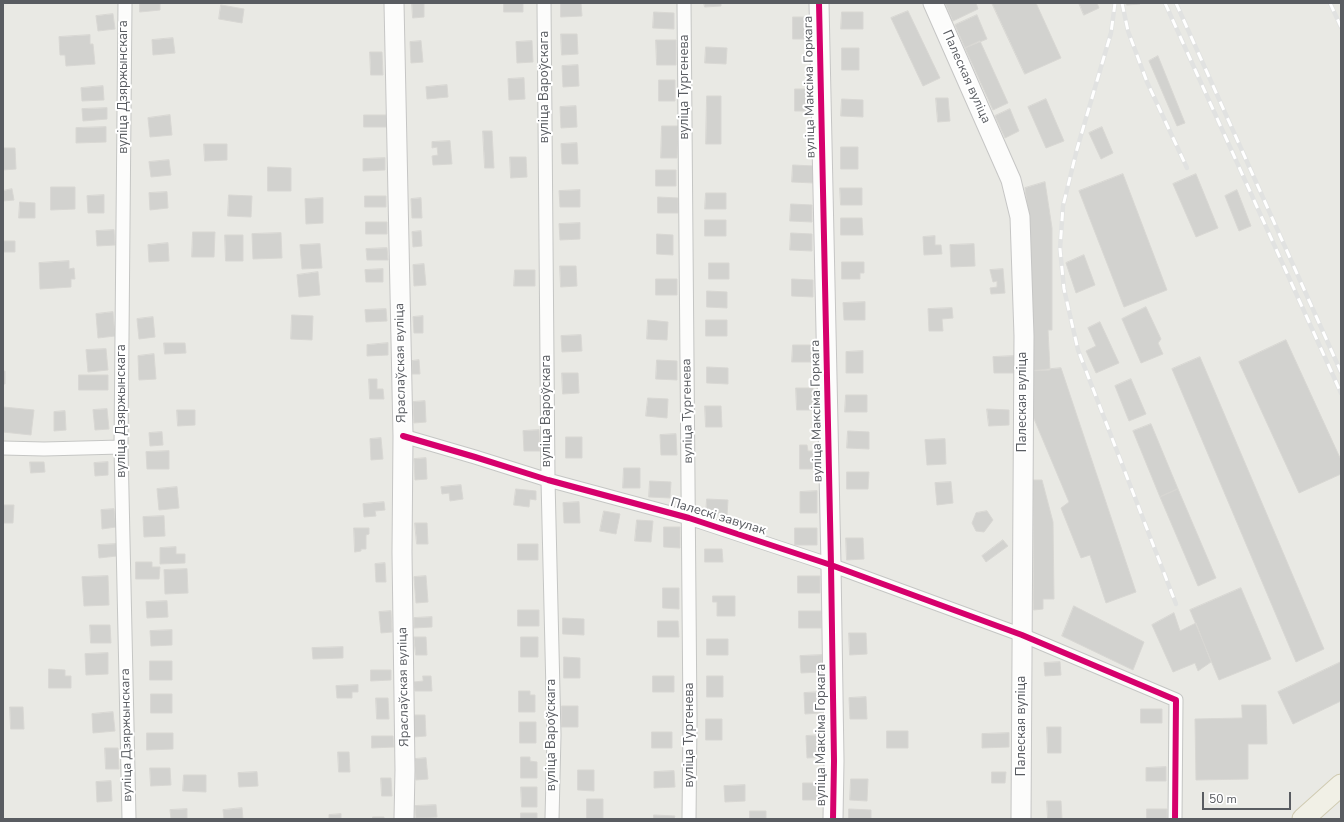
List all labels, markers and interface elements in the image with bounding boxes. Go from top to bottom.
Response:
street label: вуліца Максіма Горкага [801,16,819,158]
street label: вуліца Дзяржынскага [116,20,132,154]
street label: Палеская вуліца [938,28,994,126]
street label: вуліца Вароўскага [537,31,553,143]
street label: вуліца Тургенева [677,34,693,140]
street label: Яраслаўская вуліца [392,303,410,423]
street label: вуліца Максіма Горкага [808,340,826,482]
street label: вуліца Дзяржынскага [114,344,130,478]
street label: Палеская вуліца [1015,352,1031,452]
street label: вуліца Вароўскага [539,355,555,467]
street label: вуліца Тургенева [679,358,697,464]
street label: Палескі завулак [668,495,768,539]
street label: Яраслаўская вуліца [395,627,413,747]
street label: вуліца Максіма Горкага [814,664,830,806]
street label: вуліца Дзяржынскага [118,668,136,802]
street label: Палеская вуліца [1014,676,1030,776]
street label: вуліца Вароўскага [544,679,560,791]
street label: вуліца Тургенева [682,682,698,788]
scale bar [1204,784,1293,810]
text: 50 m [1209,791,1237,807]

